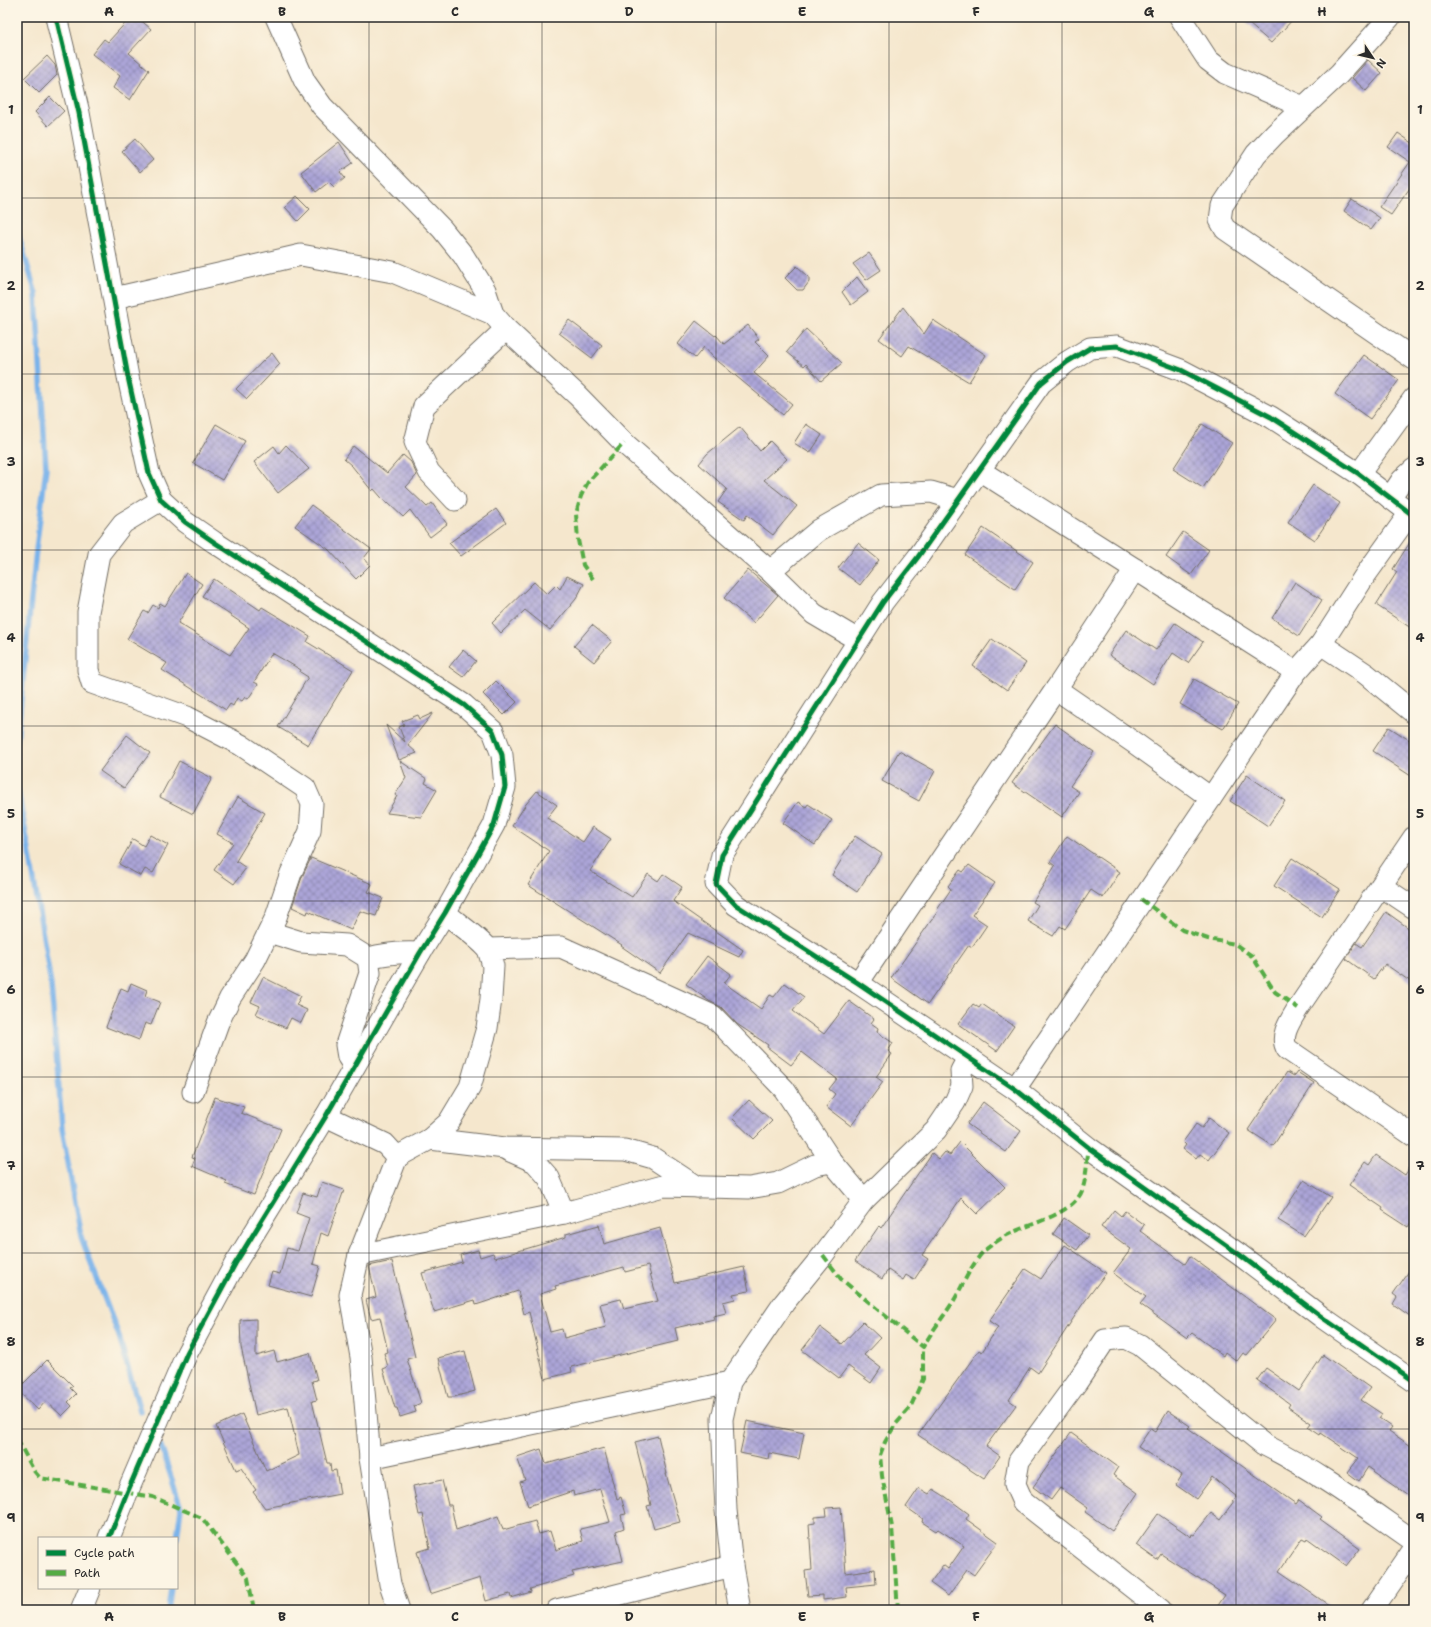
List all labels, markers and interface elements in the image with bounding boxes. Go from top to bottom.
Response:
text: A [104,3,114,20]
text: B [278,3,286,20]
text: C [451,3,459,20]
text: D [624,3,634,20]
text: E [798,3,807,20]
text: F [972,3,980,20]
text: G [1144,3,1155,20]
text: H [1317,3,1327,20]
north arrow [1353,38,1393,78]
text: N [1372,56,1389,72]
text: 1 [8,101,14,118]
text: 1 [1417,101,1423,118]
text: 2 [6,277,16,294]
text: 2 [1415,277,1425,294]
text: 3 [6,453,16,470]
text: 3 [1415,453,1425,470]
text: 4 [6,629,16,646]
text: 4 [1415,629,1425,646]
text: 5 [7,805,15,822]
text: 5 [1416,805,1424,822]
text: 6 [6,981,16,998]
text: 6 [1415,981,1425,998]
text: 7 [6,1157,16,1174]
text: 7 [1415,1157,1425,1174]
text: 8 [6,1333,16,1350]
text: 8 [1415,1333,1425,1350]
text: 9 [6,1509,16,1526]
text: 9 [1415,1509,1425,1526]
legend [38,1537,178,1589]
text: Cycle path [74,1545,135,1561]
text: Path [74,1565,100,1581]
text: A [104,1608,114,1625]
text: B [278,1608,286,1625]
text: C [451,1608,459,1625]
text: D [624,1608,634,1625]
text: E [798,1608,807,1625]
text: F [972,1608,980,1625]
text: G [1144,1608,1155,1625]
text: H [1317,1608,1327,1625]

